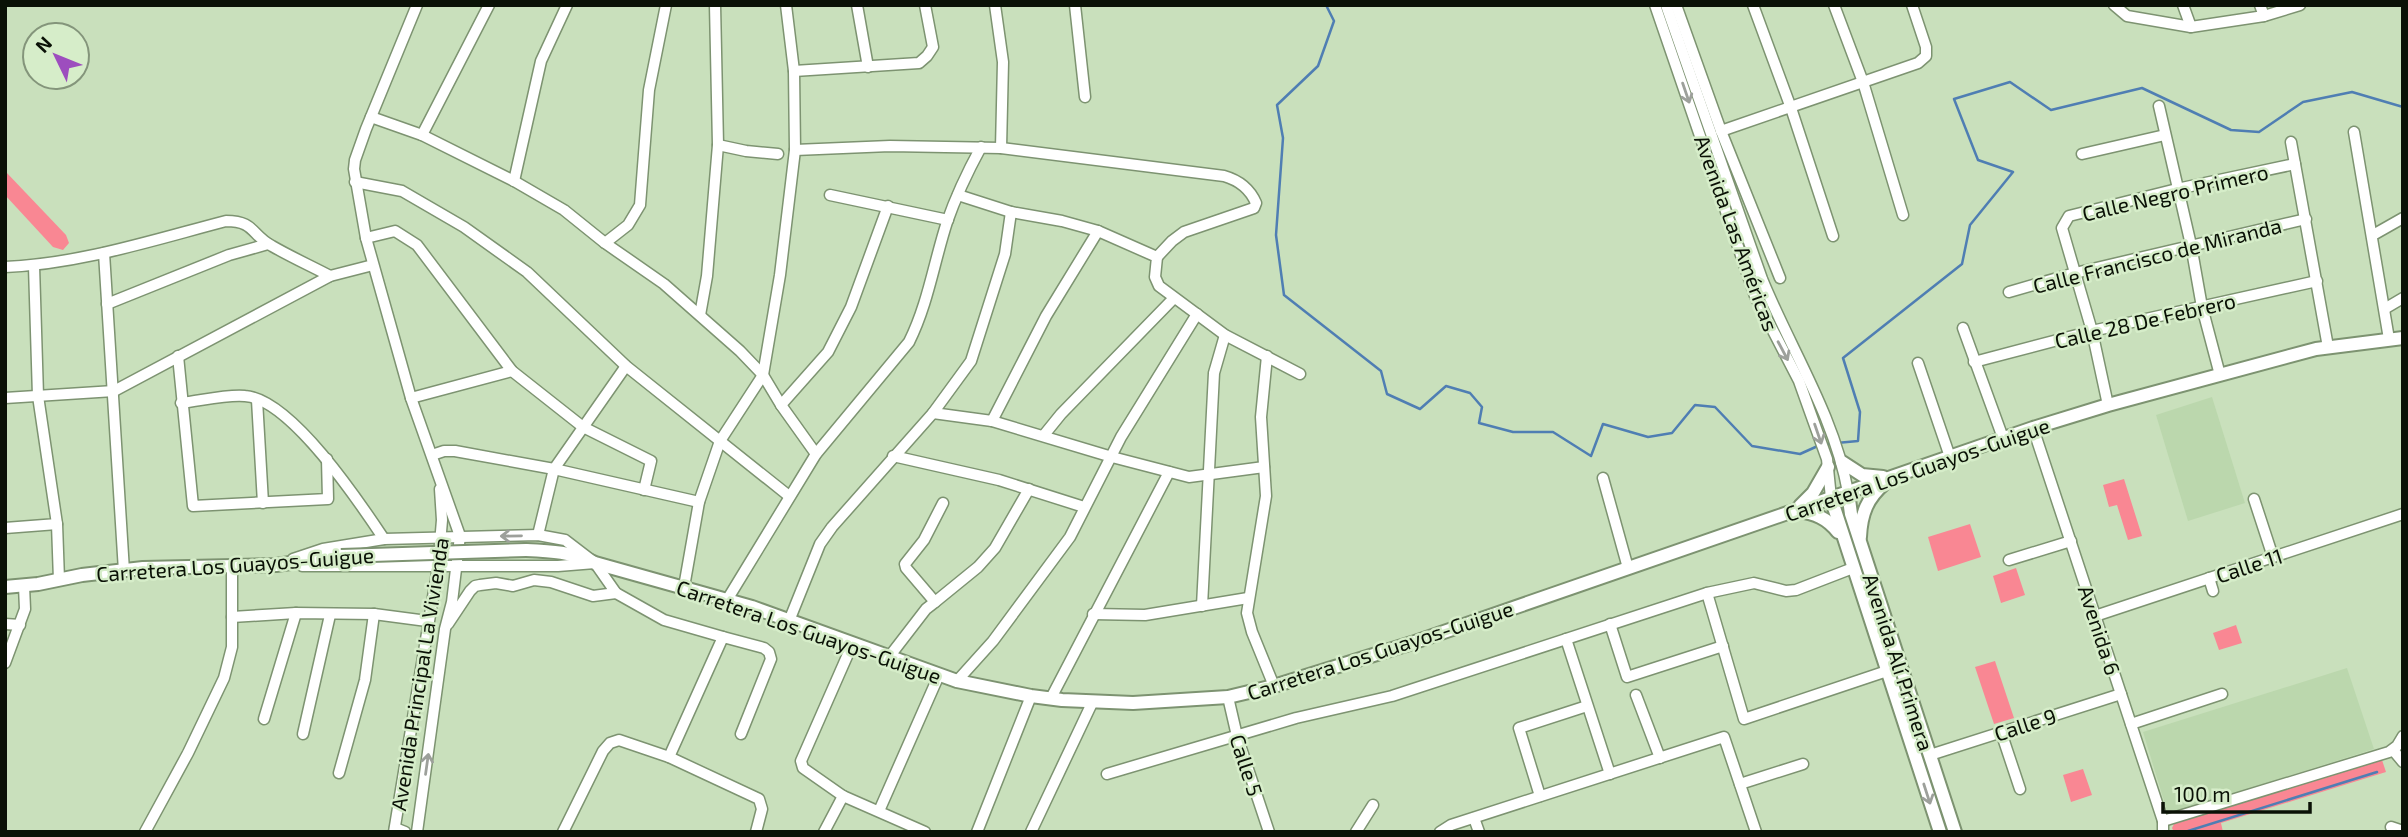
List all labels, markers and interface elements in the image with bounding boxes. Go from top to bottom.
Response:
north arrow [21,21,91,91]
text: N [30,31,56,57]
one-way arrow [1681,81,1693,103]
street label: Avenida Las Américas [1690,132,1784,334]
street label: Calle Negro Primero [2079,158,2271,226]
street label: Calle Francisco de Miranda [2030,212,2284,298]
street label: Calle 28 De Febrero [2052,287,2238,353]
one-way arrow [1776,341,1790,361]
street label: Carretera Los Guayos-Guigue [1781,412,2053,526]
one-way arrow [1813,423,1825,445]
one-way arrow [500,529,523,542]
street label: Avenida Principal La Vivienda [385,536,453,812]
street label: Carretera Los Guayos-Guigue [95,542,375,586]
street label: Calle 11 [2212,543,2286,587]
street label: Avenida Alí Primera [1859,570,1939,754]
street label: Carretera Los Guayos-Guigue [673,574,945,688]
street label: Avenida 6 [2074,582,2126,678]
street label: Carretera Los Guayos-Guigue [1244,595,1516,705]
street label: Calle 9 [1991,702,2059,746]
street label: Calle 5 [1225,731,1269,799]
one-way arrow [421,753,434,776]
scale bar [2163,770,2310,814]
text: 100 m [2174,781,2231,806]
one-way arrow [1922,782,1934,804]

